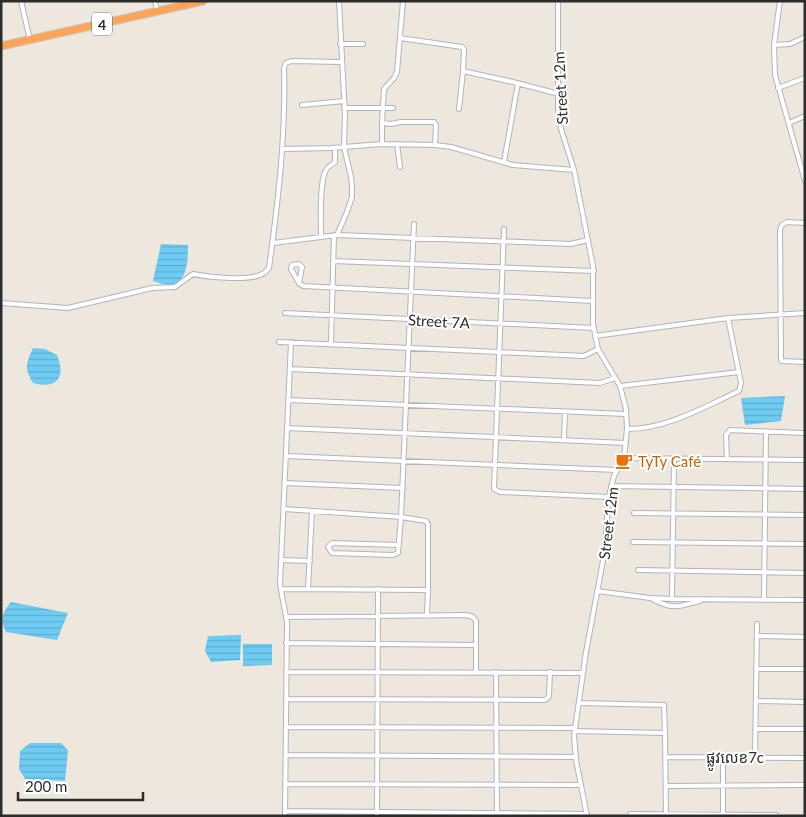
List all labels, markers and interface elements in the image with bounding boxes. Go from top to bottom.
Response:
road number: 4 [92,12,112,36]
street label: Street 12m [549,51,571,125]
street label: Street 7A [407,310,471,332]
cafe icon: TyTy Café [614,451,634,471]
place label: TyTy Café [638,452,701,470]
street label: Street 12m [595,486,621,560]
street label: ផ្លូវលេខ7c [706,748,764,771]
scale bar [18,770,142,802]
text: 200 m [25,777,67,795]

